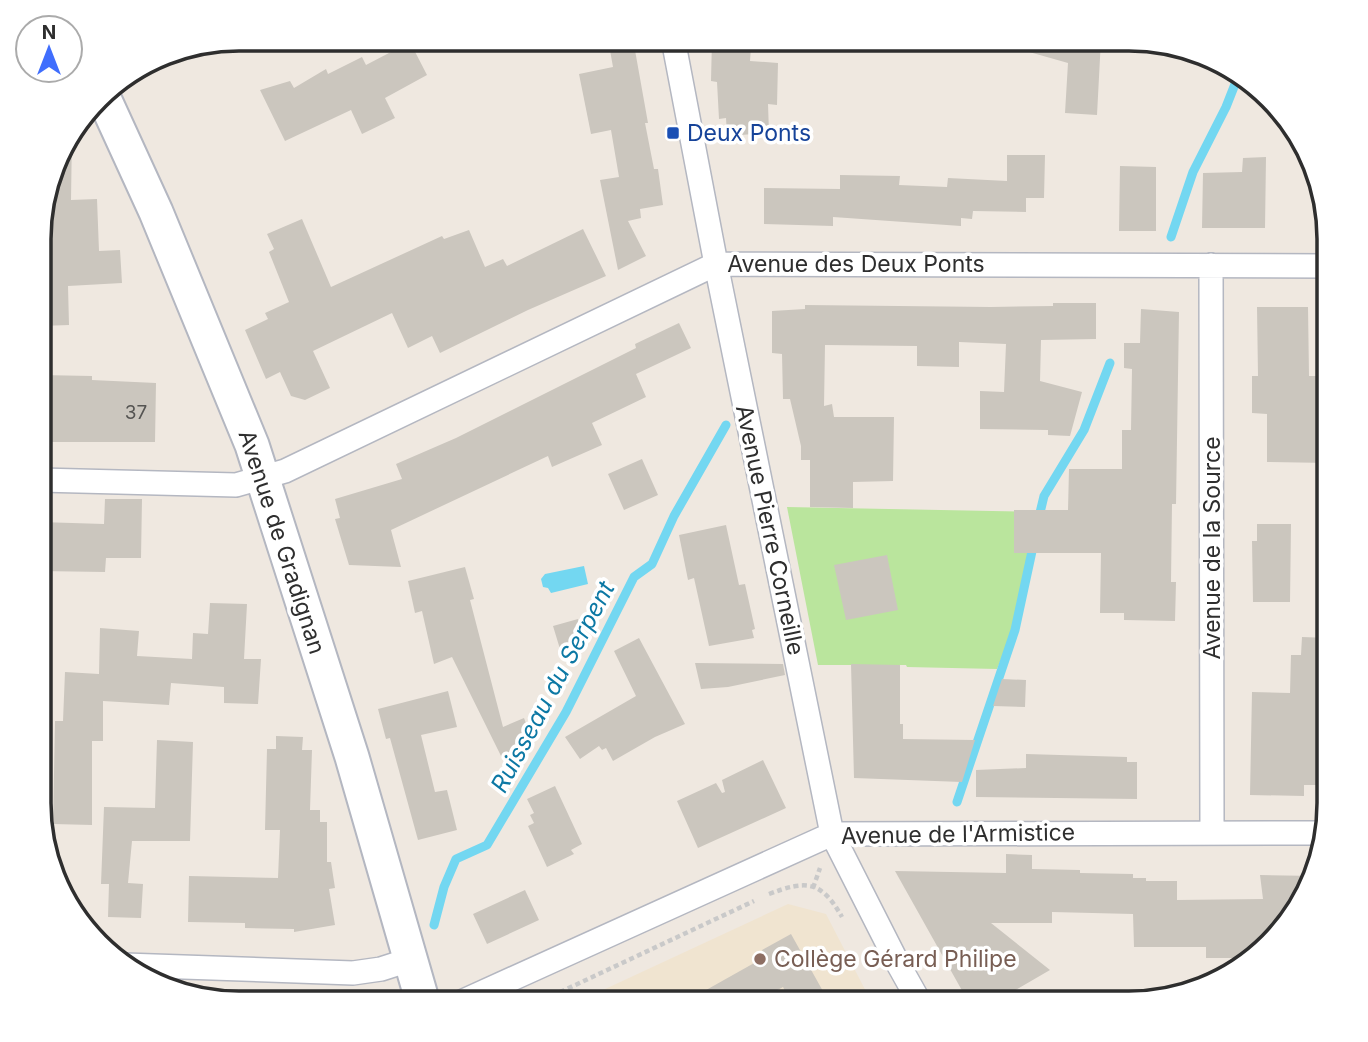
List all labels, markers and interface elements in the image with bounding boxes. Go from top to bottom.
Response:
north arrow [14,14,84,84]
text: N [42,21,56,44]
place label: Deux Ponts [687,119,811,147]
marker: Deux Ponts [665,125,681,141]
street label: Avenue des Deux Ponts [727,250,985,278]
house number: 37 [125,401,147,424]
street label: Avenue Pierre Corneille [730,402,810,658]
street label: Avenue de Gradignan [233,426,331,658]
street label: Avenue de la Source [1198,436,1226,660]
water label: Ruisseau du Serpent [485,575,621,797]
street label: Avenue de l'Armistice [841,818,1075,850]
place label: Collège Gérard Philipe [774,945,1017,973]
marker: Collège Gérard Philipe [752,951,768,967]

